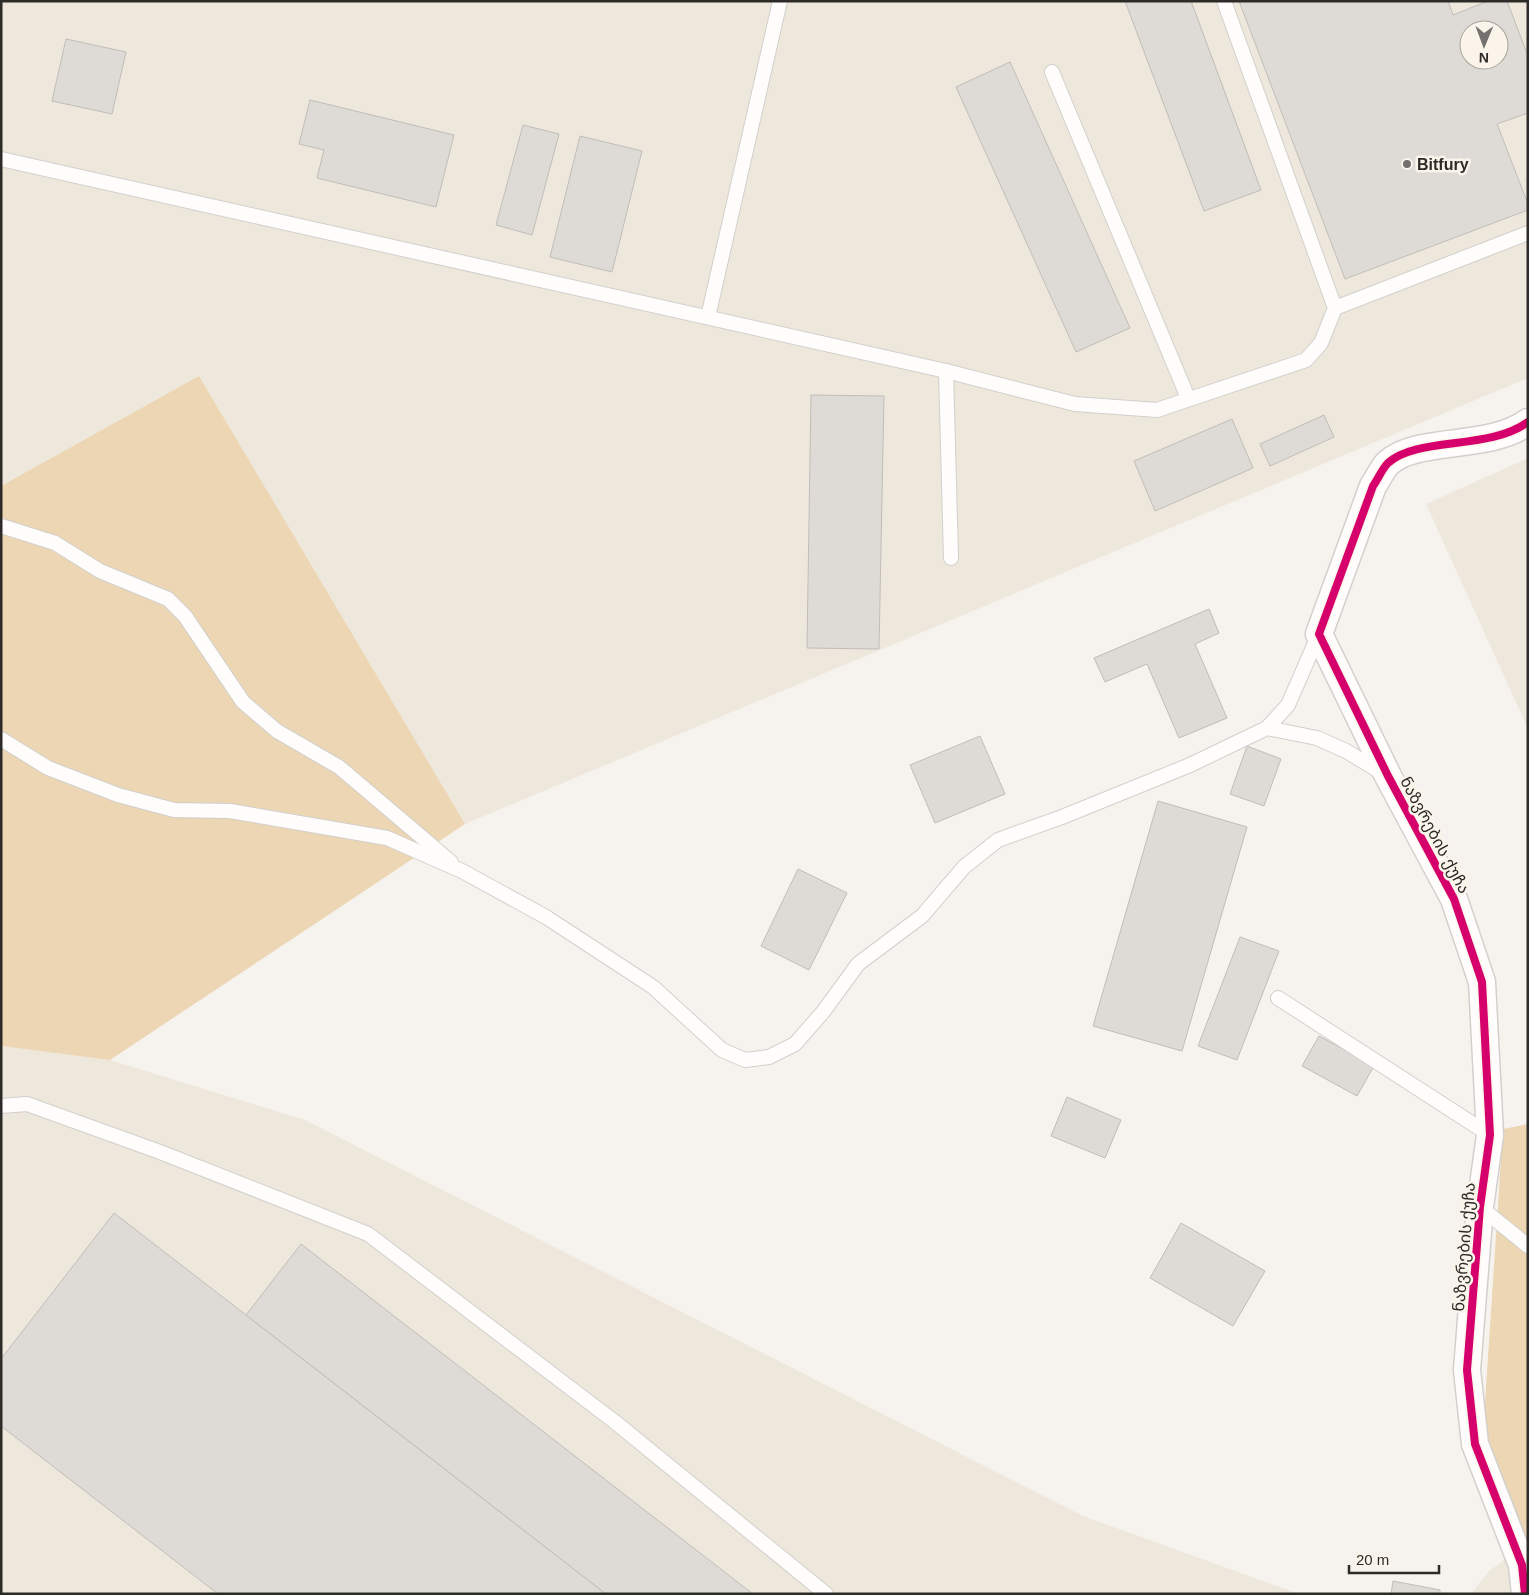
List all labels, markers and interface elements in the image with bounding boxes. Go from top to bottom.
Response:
north arrow [1459,20,1509,70]
text: N [1479,50,1489,66]
place label: Bitfury [1417,156,1469,173]
marker: Bitfury [1401,158,1413,170]
street label: ნაზვრების ქუჩა [1396,774,1473,897]
street label: ნაზვრების ქუჩა [1450,1182,1479,1312]
scale bar [1349,1542,1439,1574]
text: 20 m [1356,1551,1389,1568]

